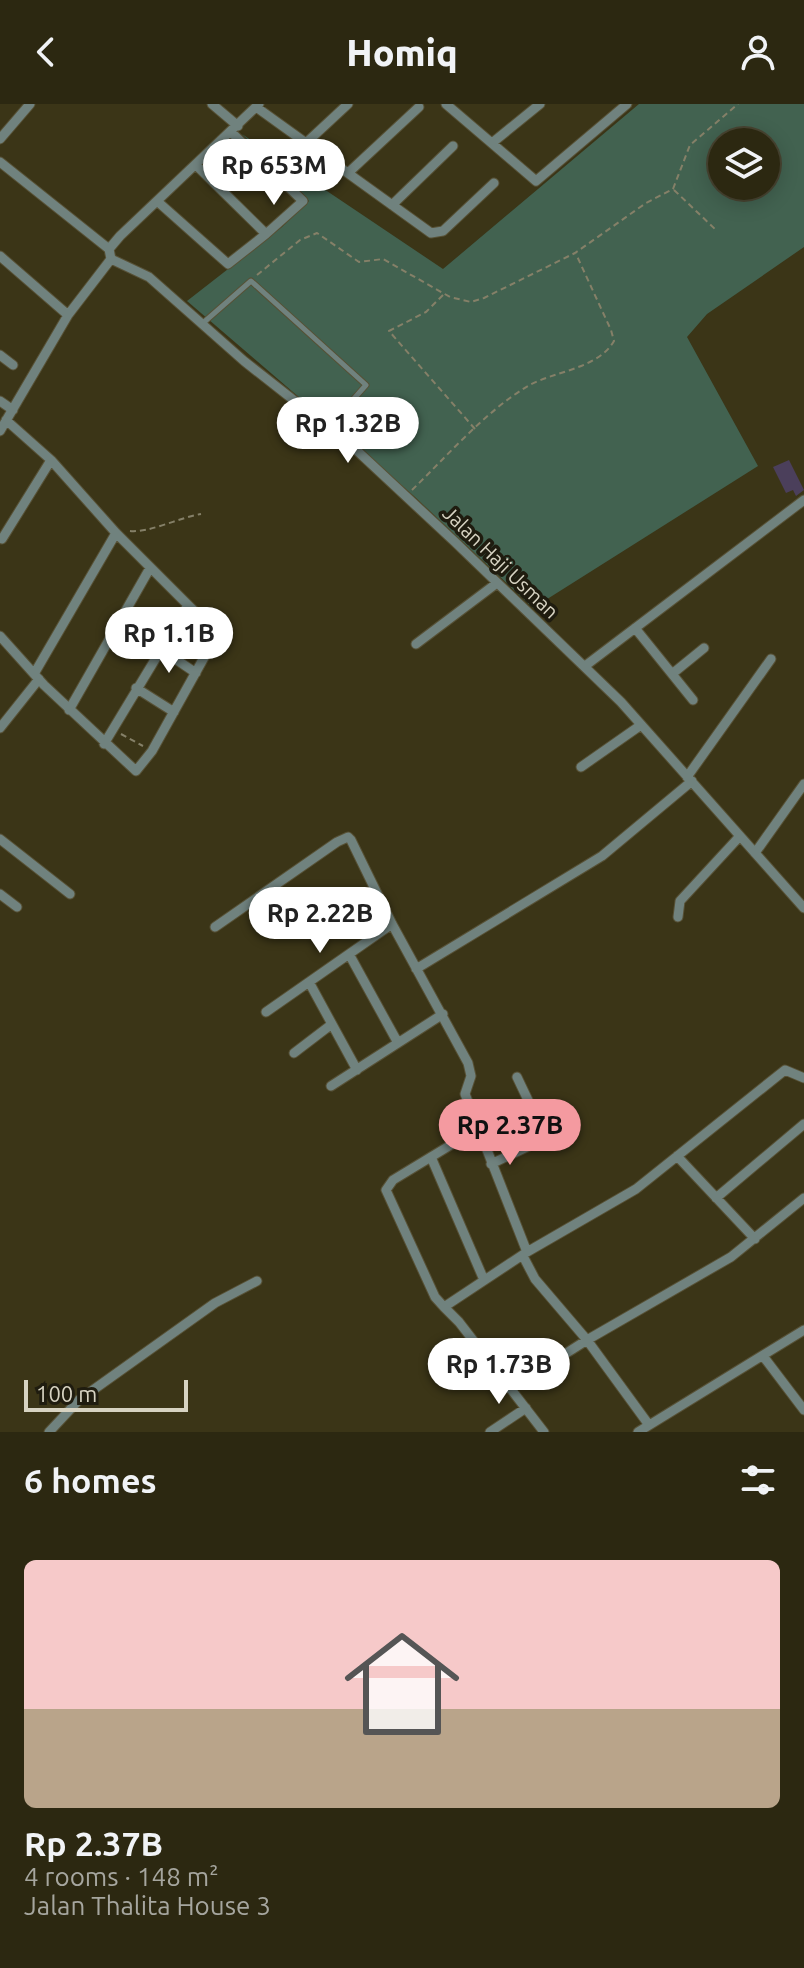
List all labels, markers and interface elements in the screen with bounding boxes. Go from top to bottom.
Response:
icon: back [24,30,68,74]
icon: person [736,30,780,74]
text: Homiq [346,32,458,73]
map controls [708,128,780,200]
button: layers [708,128,780,200]
pin: Rp 653M [200,139,348,207]
text: Rp 653M [221,150,327,179]
pin: Rp 1.32B [265,397,431,465]
text: Rp 1.32B [295,408,401,437]
street label: Jalan Haji Usman [439,501,563,623]
pin: Rp 1.1B [95,607,243,675]
text: Rp 1.1B [123,618,215,647]
pin: Rp 2.22B [237,887,403,955]
text: Rp 2.22B [267,898,373,927]
pin: Rp 2.37B [427,1099,593,1167]
text: Rp 2.37B [457,1110,563,1139]
pin: Rp 1.73B [416,1338,582,1406]
text: Rp 1.73B [446,1349,552,1378]
scale bar [24,1376,188,1412]
text: 100 m [36,1381,97,1406]
icon: filters [736,1458,780,1502]
text: 6 homes [24,1461,157,1499]
icon: home [330,1612,474,1756]
text: Rp 2.37B [24,1824,163,1862]
text: 4 rooms · 148 m² [24,1862,219,1891]
text: Jalan Thalita House 3 [24,1891,271,1920]

